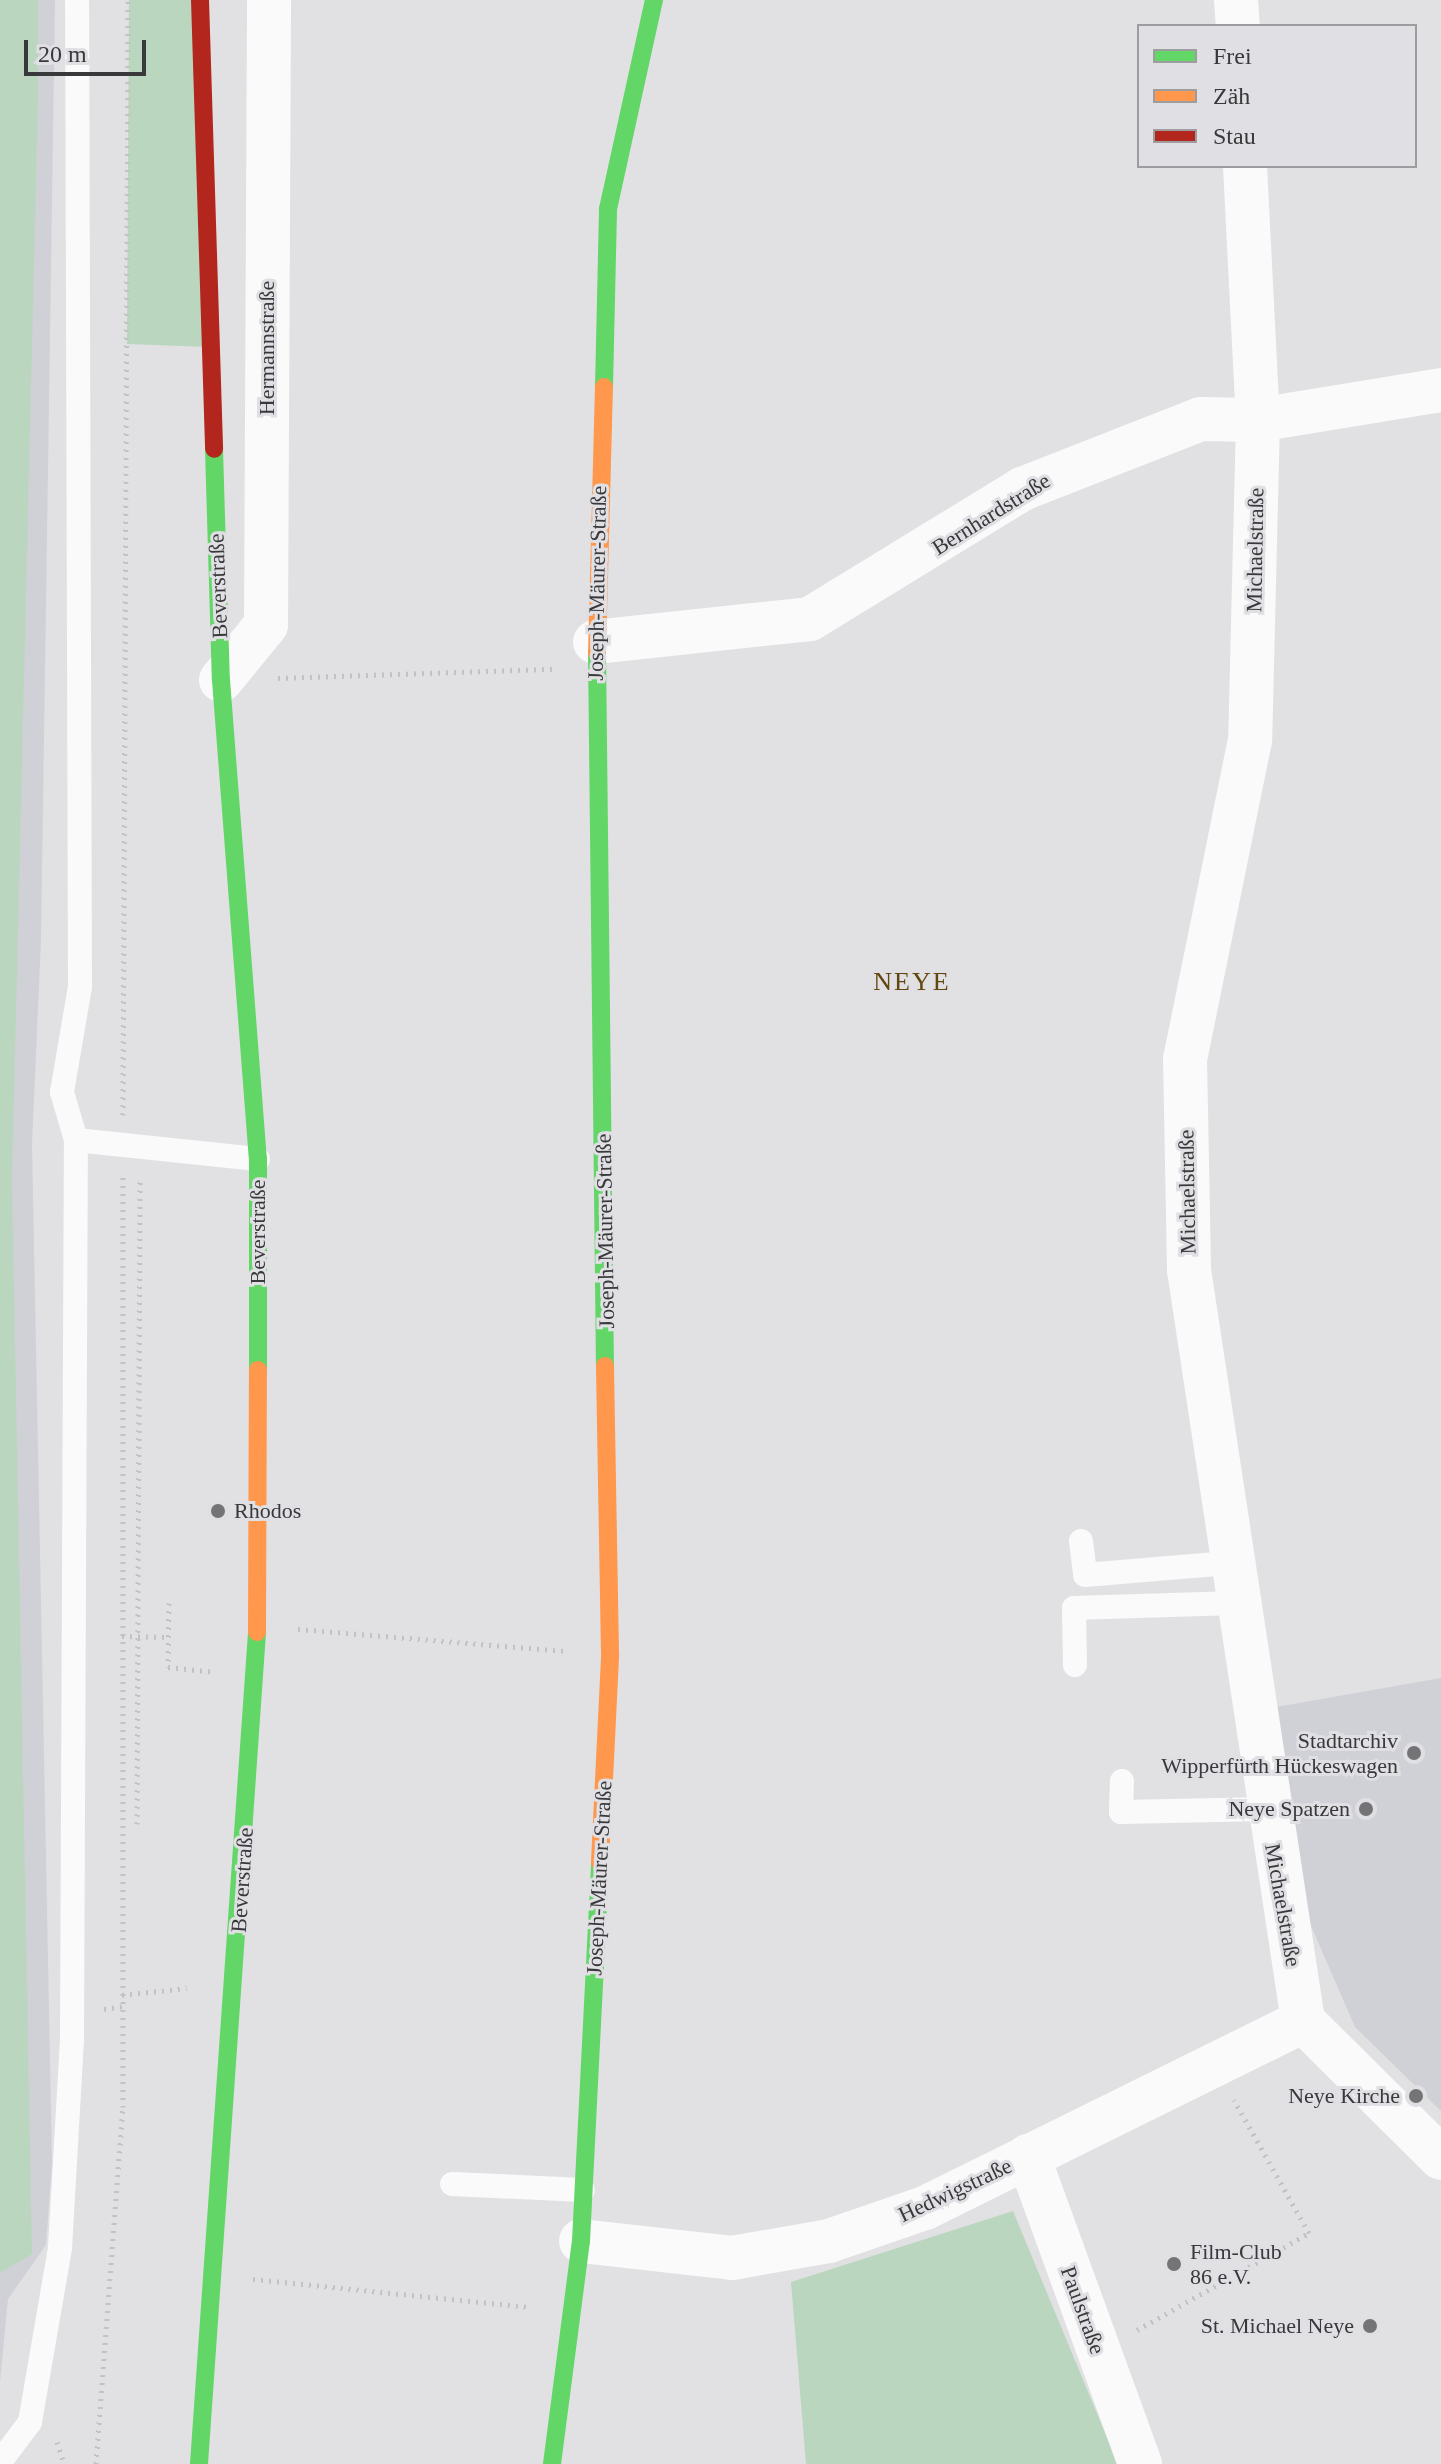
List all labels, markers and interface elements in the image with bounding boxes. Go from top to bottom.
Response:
scale bar [28,24,150,74]
legend [1137,24,1417,168]
text: 20 m [38,41,87,67]
text: Frei [1213,43,1252,69]
text: Zäh [1213,83,1250,109]
text: Stau [1213,123,1256,149]
street label: Hermannstraße [254,281,280,415]
street label: Bernhardstraße [927,467,1055,561]
street label: Joseph-Mäurer-Straße [582,485,612,681]
street label: Michaelstraße [1241,487,1269,613]
street label: Beverstraße [203,533,233,639]
district label: NEYE [873,966,951,998]
street label: Michaelstraße [1173,1129,1201,1255]
street label: Joseph-Mäurer-Straße [590,1133,620,1329]
street label: Beverstraße [245,1179,271,1285]
place label: Rhodos [234,1498,301,1524]
marker: Rhodos [209,1502,227,1520]
place label: Stadtarchiv Wipperfürth Hückeswagen [1161,1727,1398,1778]
marker: Stadtarchiv Wipperfürth Hückeswagen [1405,1744,1423,1762]
street label: Joseph-Mäurer-Straße [581,1780,617,1976]
place label: Neye Spatzen [1228,1796,1350,1822]
marker: Neye Spatzen [1357,1800,1375,1818]
street label: Beverstraße [225,1827,259,1933]
street label: Michaelstraße [1259,1841,1307,1969]
place label: Neye Kirche [1288,2083,1400,2109]
marker: Neye Kirche [1407,2087,1425,2105]
street label: Hedwigstraße [894,2152,1016,2228]
place label: Film-Club 86 e.V. [1190,2238,1282,2290]
marker: Film-Club 86 e.V. [1165,2255,1183,2273]
street label: Paulstraße [1055,2262,1111,2358]
place label: St. Michael Neye [1201,2313,1354,2339]
marker: St. Michael Neye [1361,2317,1379,2335]

